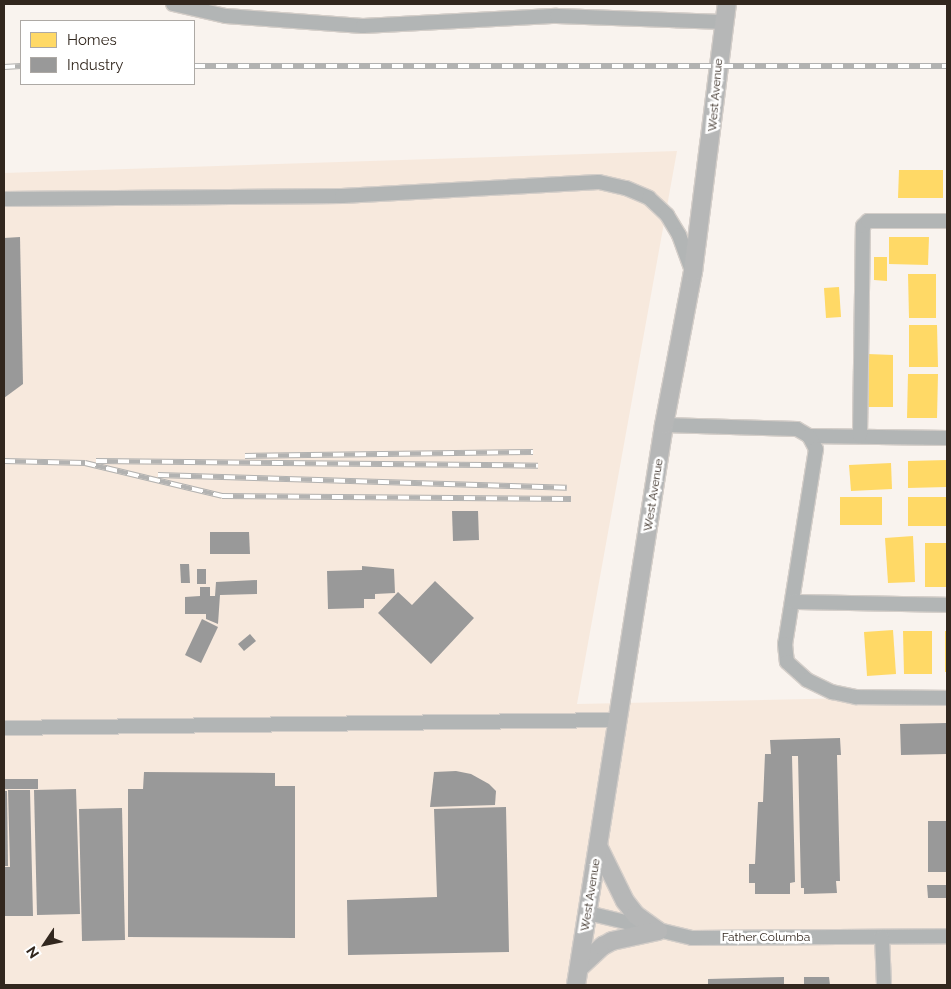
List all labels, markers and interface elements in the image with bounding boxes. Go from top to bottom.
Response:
legend [20,20,195,85]
text: Homes [67,31,117,49]
text: Industry [67,56,123,74]
street label: West Avenue [706,58,726,132]
street label: West Avenue [641,457,667,533]
street label: West Avenue [578,857,604,933]
north arrow [20,919,70,969]
street label: Father Columba [722,931,810,945]
text: N [23,943,42,961]

